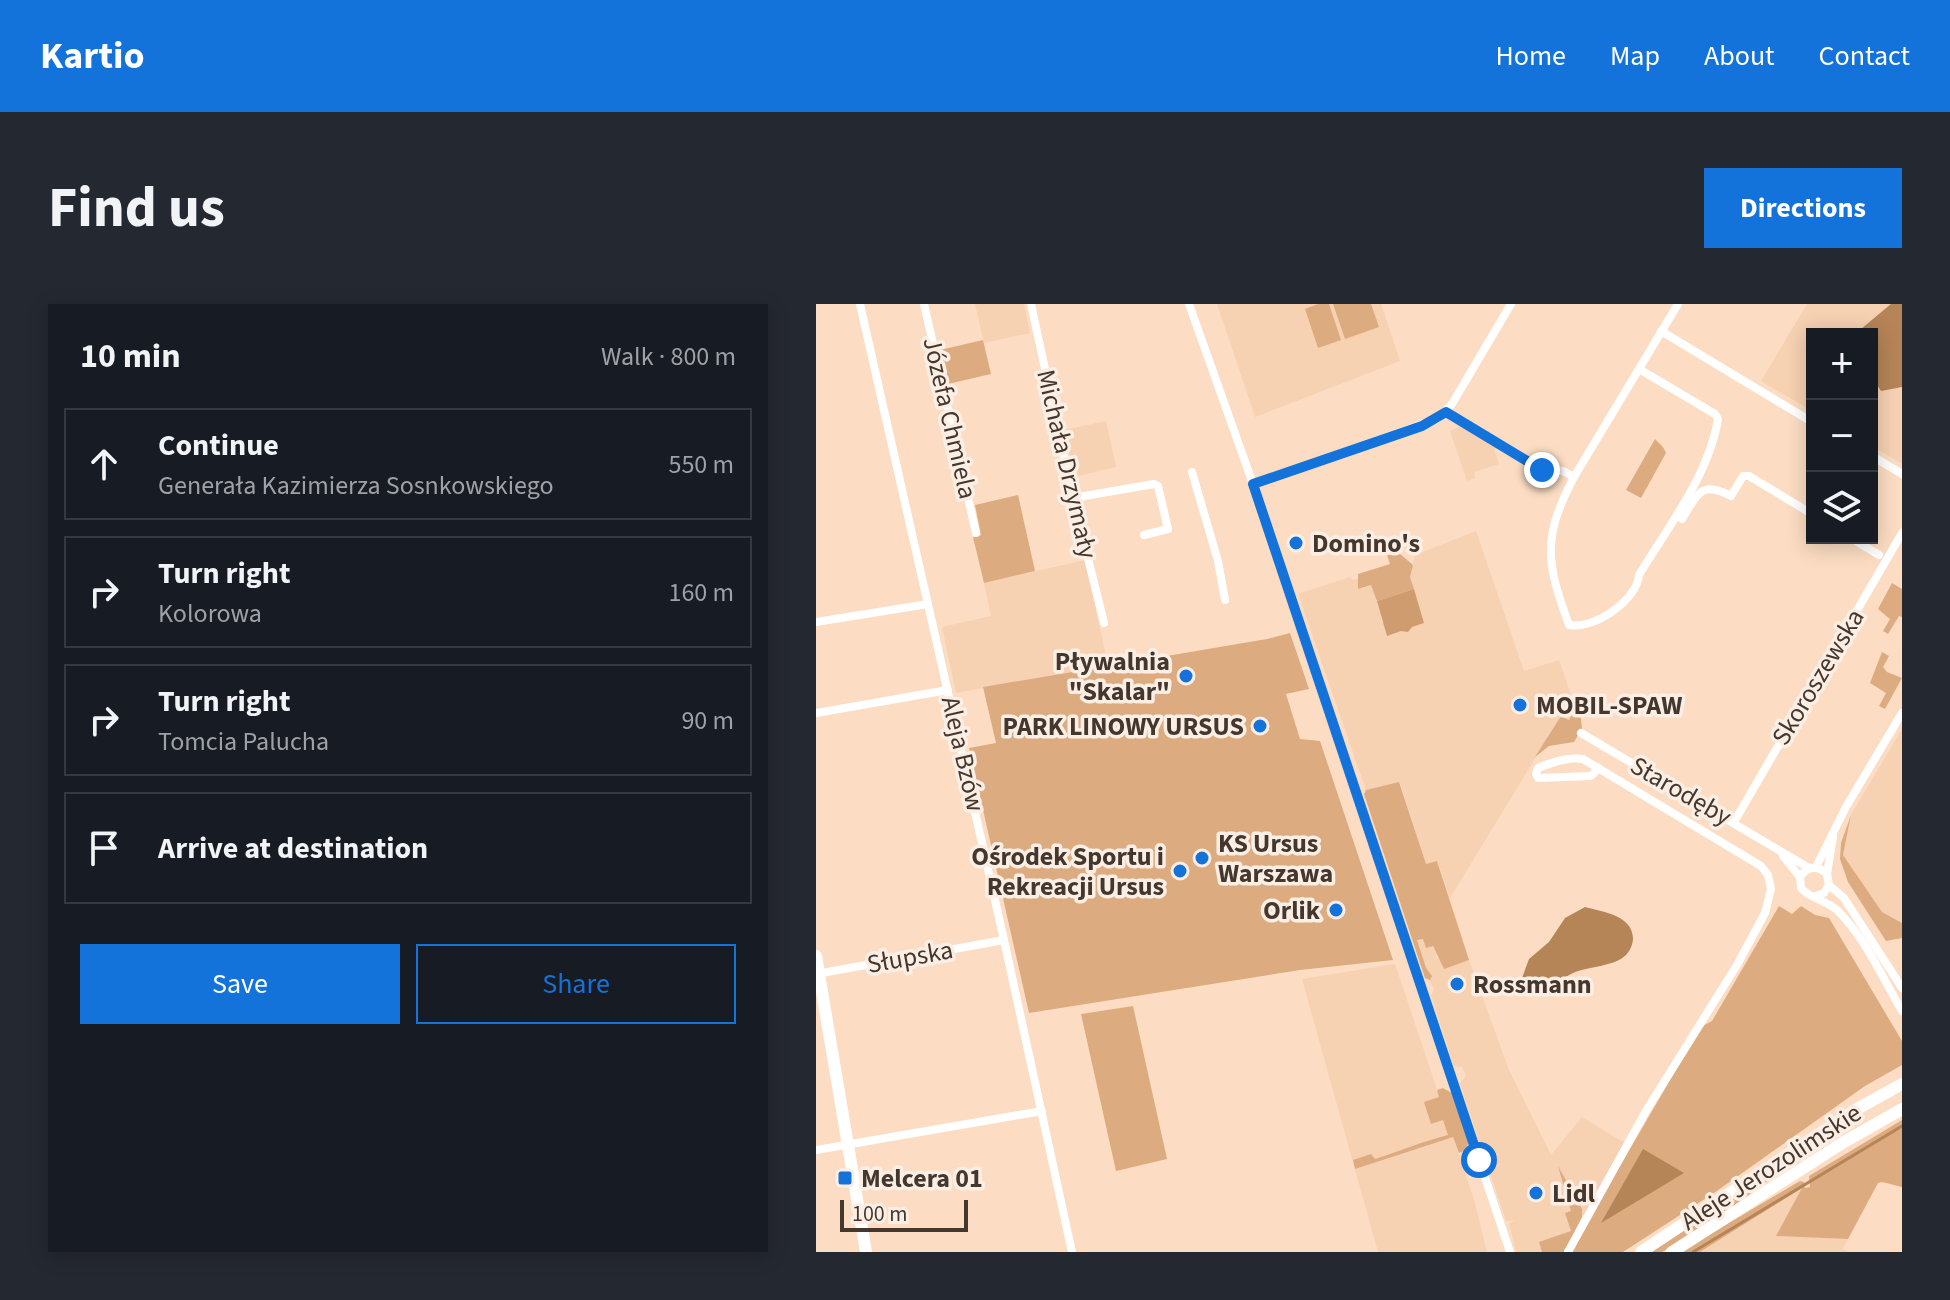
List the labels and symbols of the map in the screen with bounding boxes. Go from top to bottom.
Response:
street label: Józefa Chmiela [913,333,987,503]
street label: Michała Drzymały [1027,366,1107,562]
route end [1524,452,1560,488]
place label: Domino's [1312,525,1420,562]
marker: Domino's [1287,534,1305,552]
street label: Skoroszewska [1763,602,1873,752]
place label: Pływalnia "Skalar" [1055,643,1170,710]
marker: Pływalnia "Skalar" [1177,667,1195,685]
place label: MOBIL-SPAW [1536,687,1682,724]
street label: Aleja Bzów [932,693,994,816]
marker: MOBIL-SPAW [1511,696,1529,714]
place label: PARK LINOWY URSUS [1002,708,1244,745]
marker: PARK LINOWY URSUS [1251,717,1269,735]
street label: Starodęby [1624,747,1738,835]
place label: KS Ursus Warszawa [1218,825,1333,892]
place label: Ośrodek Sportu i Rekreacji Ursus [971,838,1164,905]
marker: KS Ursus Warszawa [1193,849,1211,867]
marker: Ośrodek Sportu i Rekreacji Ursus [1171,862,1189,880]
place label: Orlik [1263,892,1321,929]
marker: Orlik [1327,901,1345,919]
street label: Słupska [864,931,956,983]
place label: Rossmann [1473,966,1592,1003]
marker: Rossmann [1448,975,1466,993]
street label: Aleje Jerozolimskie [1673,1095,1869,1239]
route start [1461,1142,1497,1178]
place label: Melcera 01 [861,1160,983,1197]
marker: Melcera 01 [836,1169,854,1187]
place label: Lidl [1552,1175,1596,1212]
marker: Lidl [1527,1184,1545,1202]
scale bar [840,1196,968,1232]

